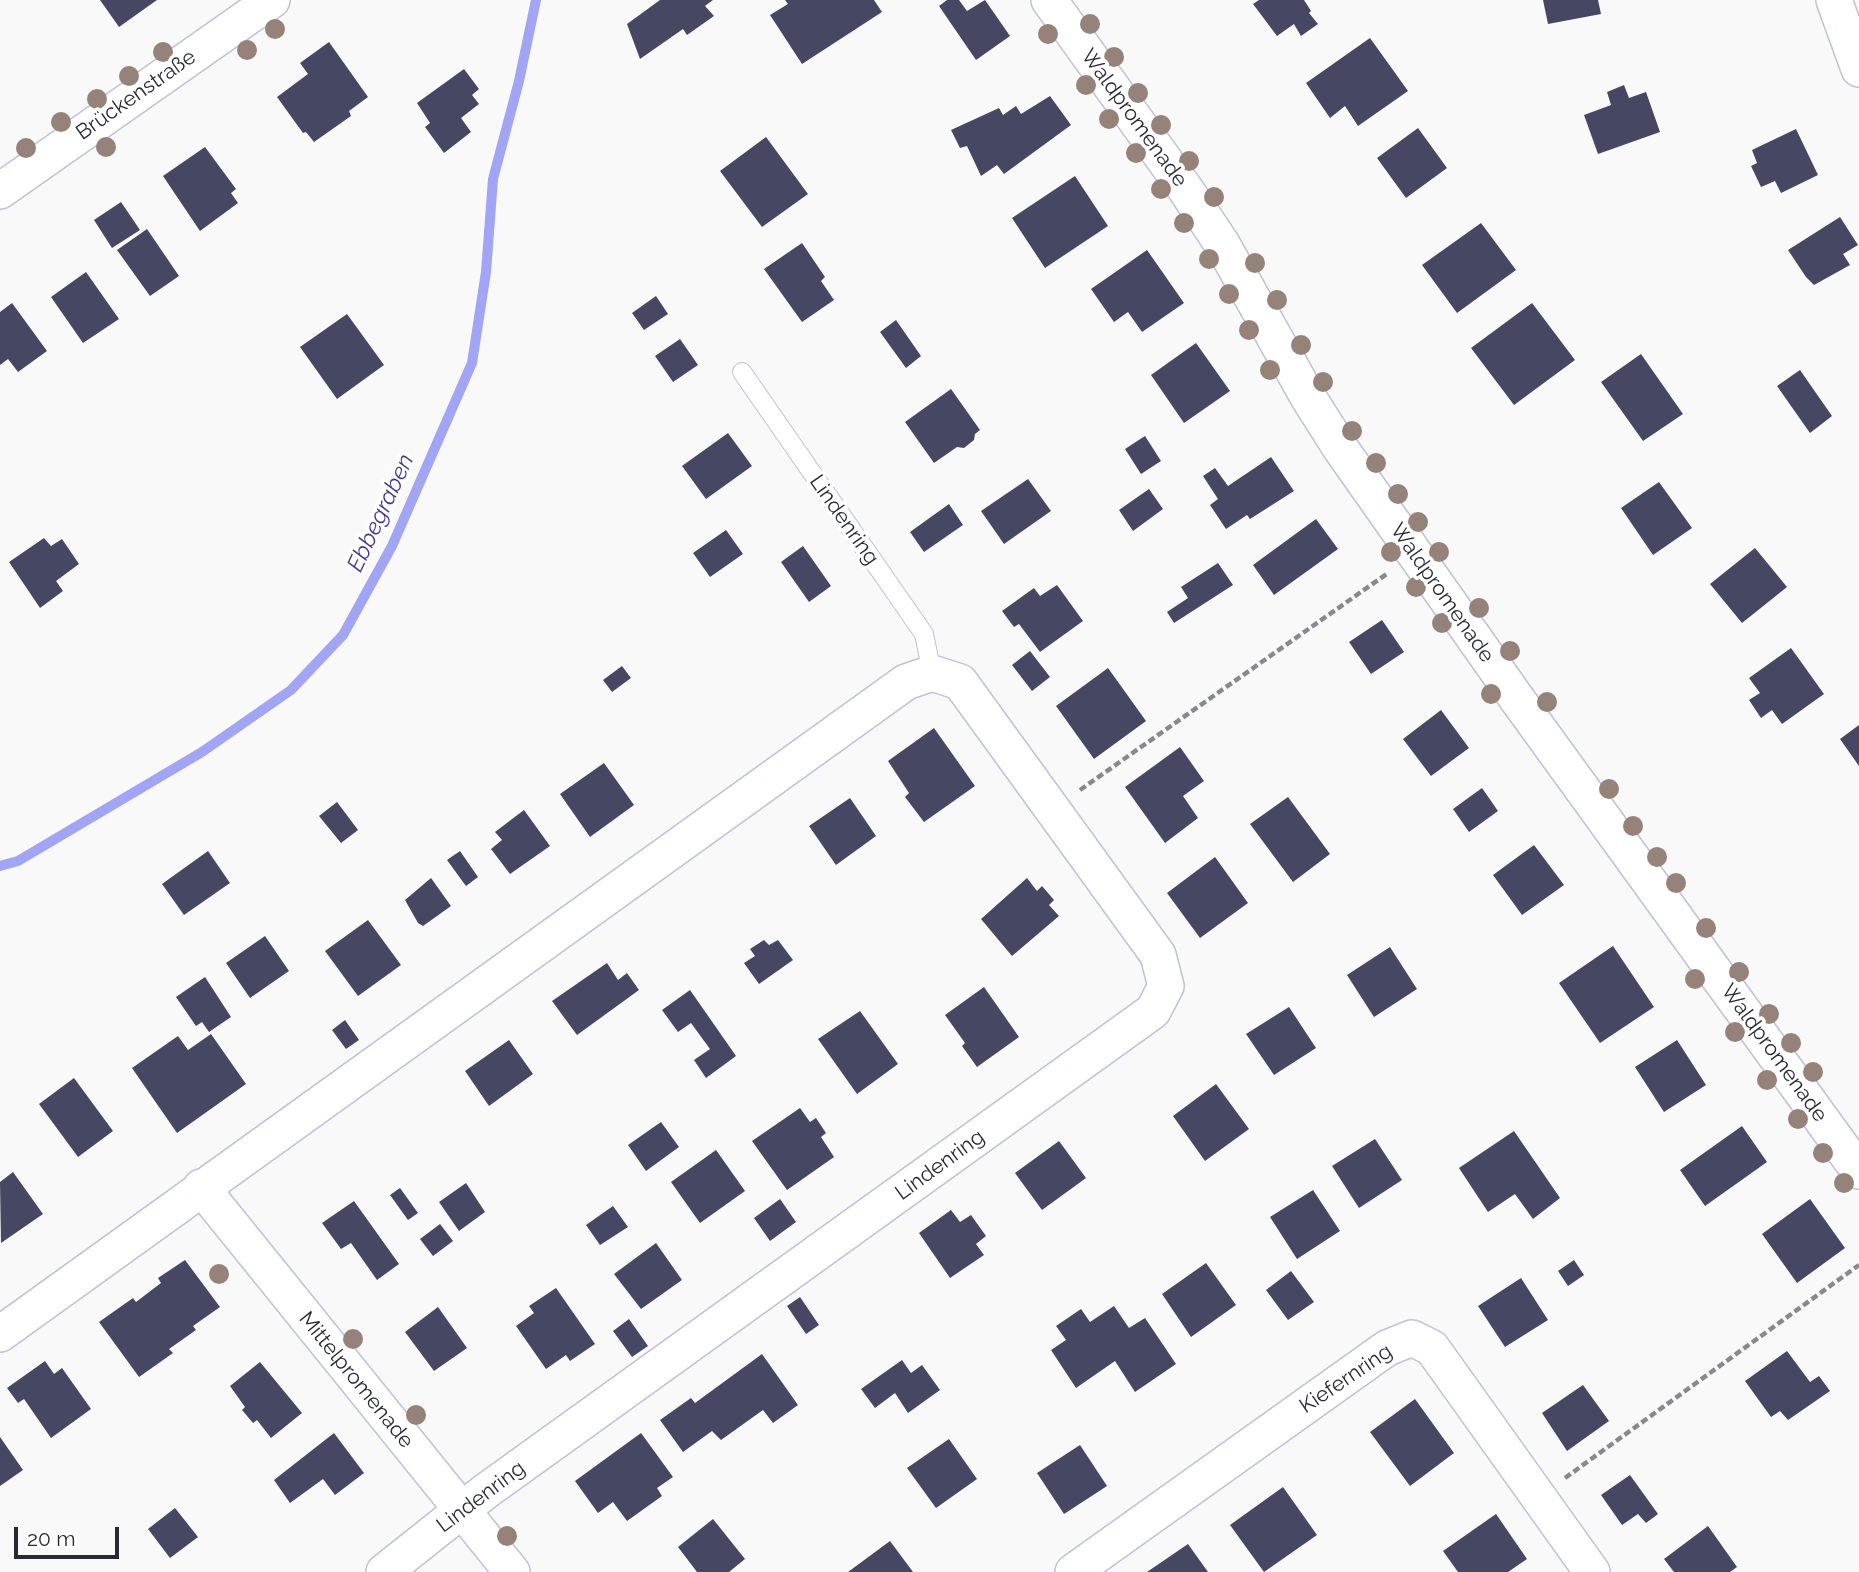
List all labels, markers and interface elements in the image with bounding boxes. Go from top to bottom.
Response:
street label: Brückenstraße [71,44,201,146]
street label: Waldpromenade [1076,44,1192,192]
water label: Ebbegraben [342,450,420,576]
street label: Lindenring [804,470,884,570]
street label: Waldpromenade [1385,518,1499,668]
street label: Waldpromenade [1716,979,1832,1127]
street label: Lindenring [891,1124,989,1206]
street label: Mittelpromenade [293,1307,419,1453]
street label: Kiefernring [1295,1339,1397,1419]
street label: Lindenring [432,1456,530,1538]
scale bar [18,1512,122,1556]
text: 20 m [27,1526,75,1551]

